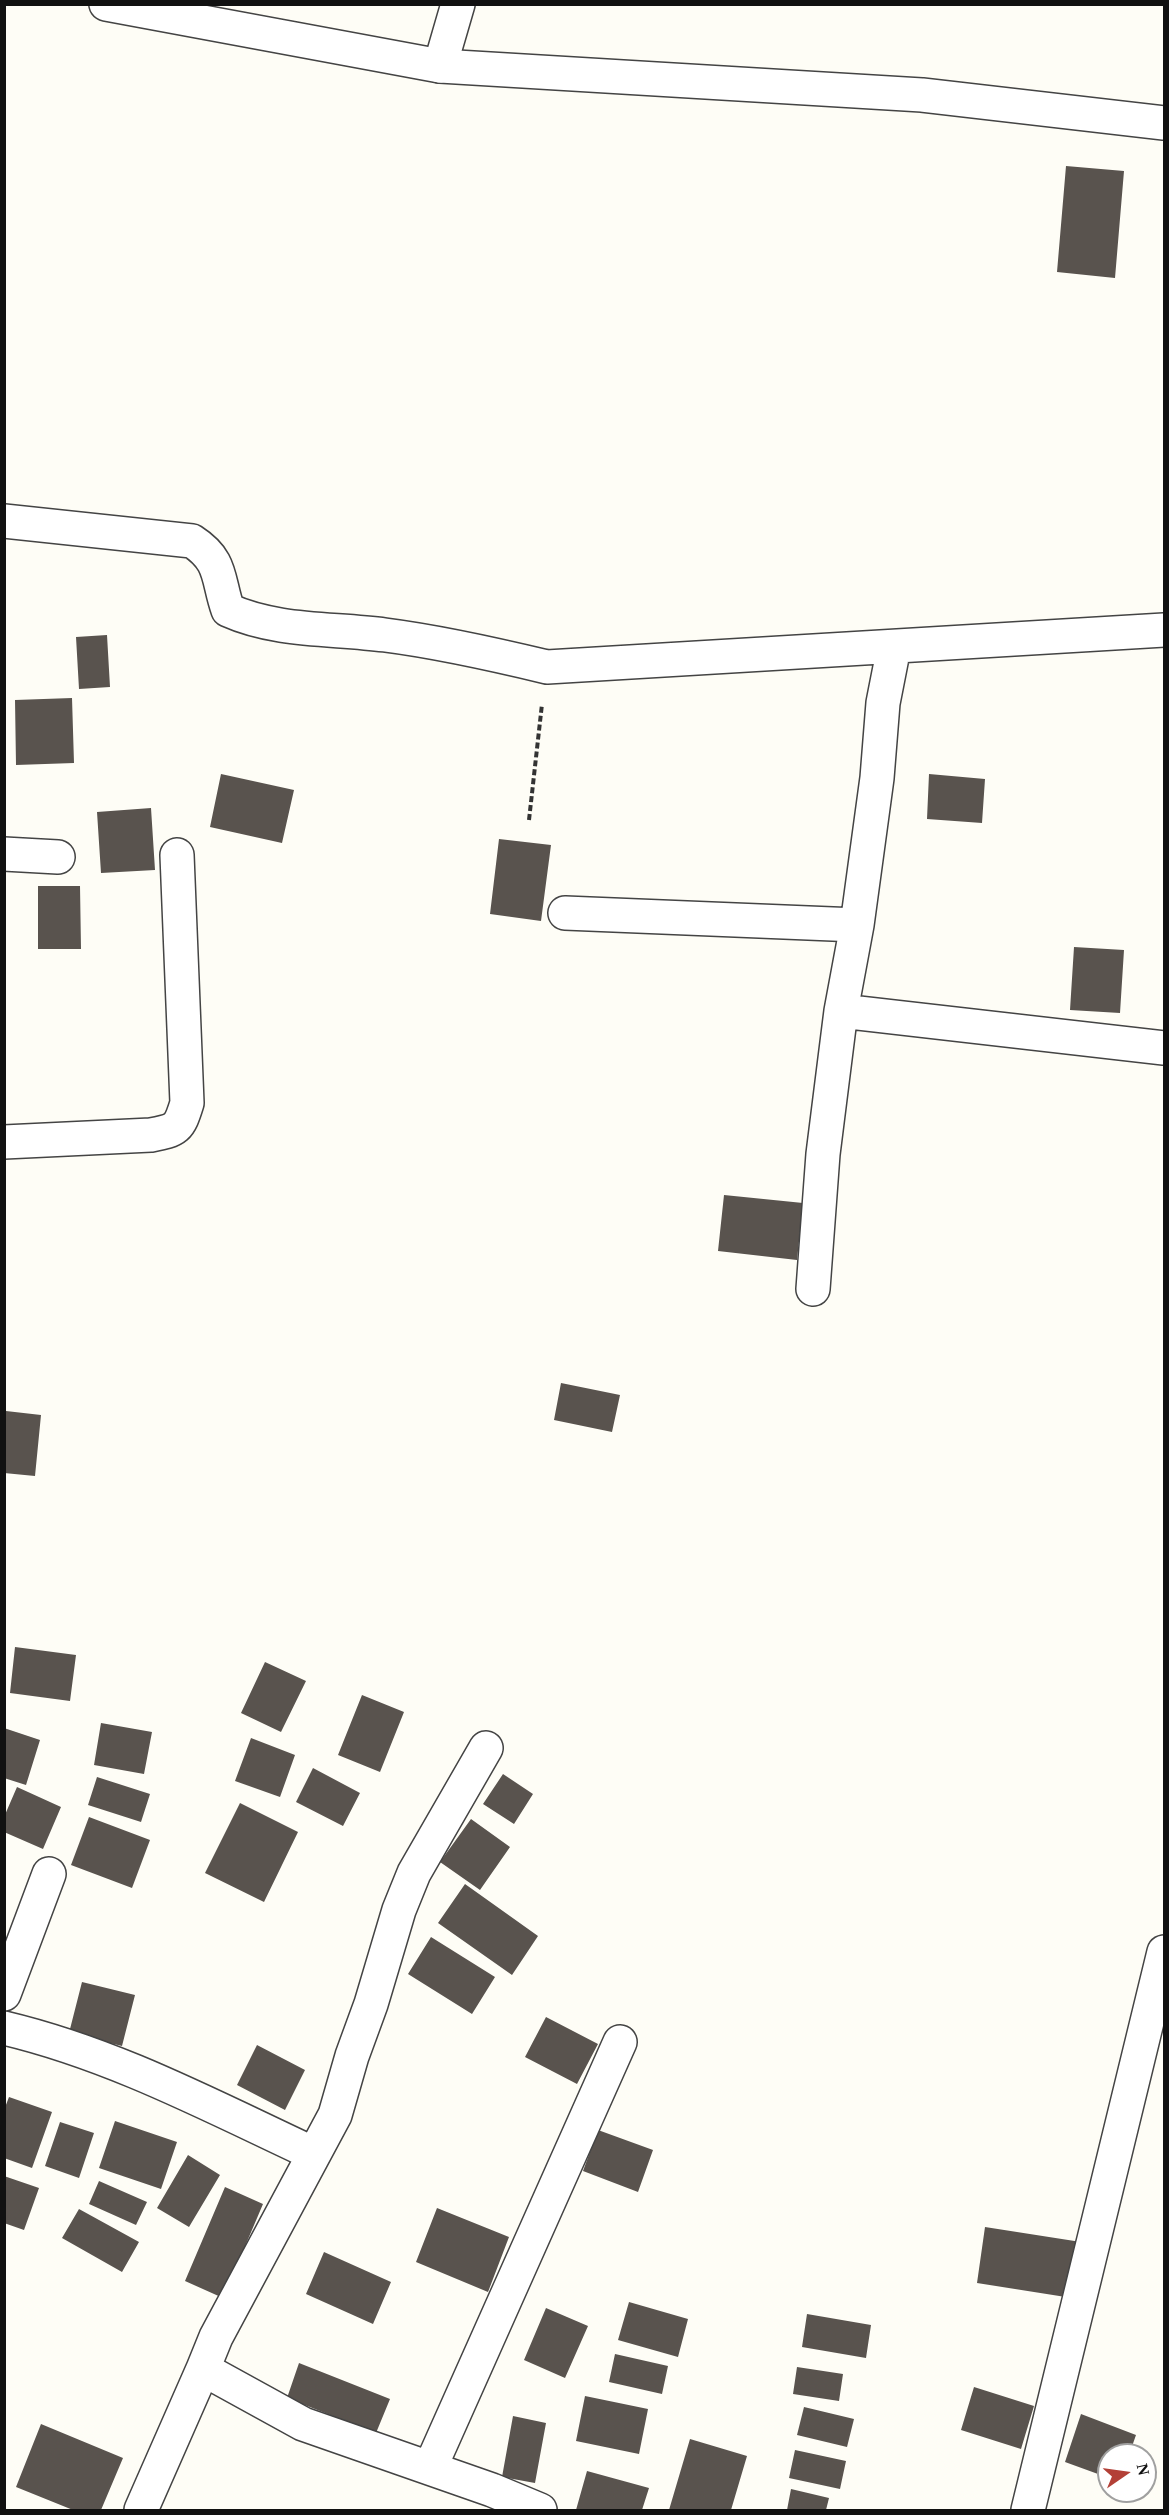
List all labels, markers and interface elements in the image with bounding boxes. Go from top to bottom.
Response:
north arrow [1097,2443,1157,2503]
text: N [1133,2462,1153,2477]

